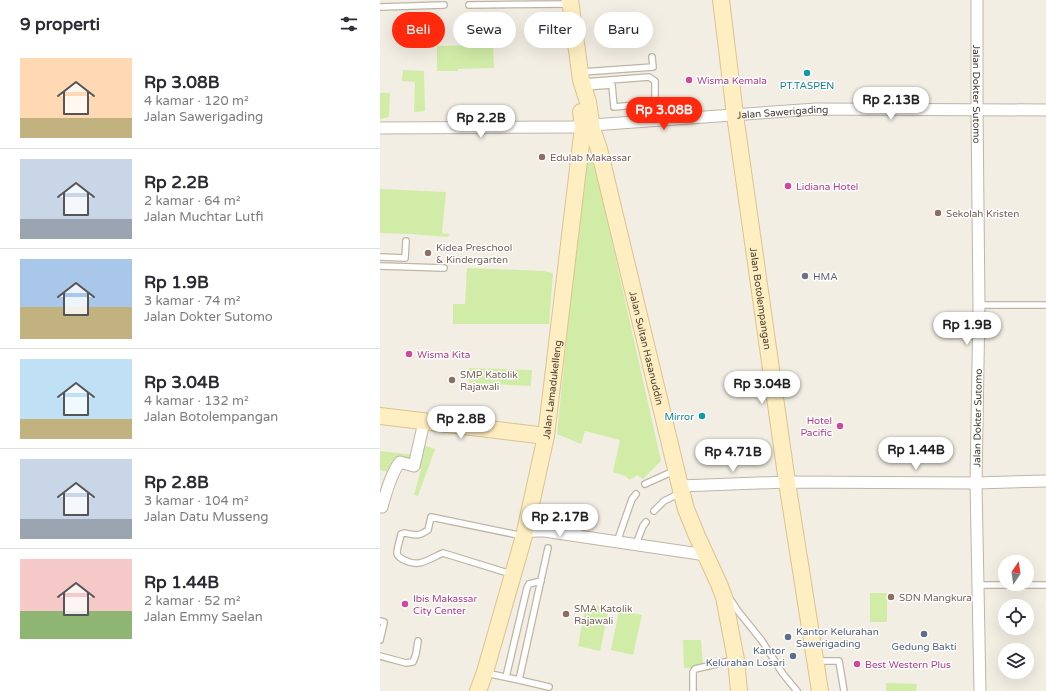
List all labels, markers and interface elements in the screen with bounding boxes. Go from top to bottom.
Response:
chip: Beli [392,12,445,48]
chip: Sewa [453,12,516,48]
chip: Filter [524,12,586,48]
chip: Baru [594,12,653,48]
icon: filters [338,13,360,35]
text: 9 properti [20,14,100,35]
street label: Jalan Dokter Sutomo [970,44,982,144]
marker: PT.TASPEN [802,68,812,78]
text: Rp 3.08B [144,72,219,93]
icon: home [52,74,100,122]
marker: Wisma Kemala [684,75,694,85]
place label: Wisma Kemala [697,75,767,87]
place label: PT.TASPEN [780,80,834,92]
pin: Rp 2.13B [850,87,932,121]
text: Rp 2.13B [862,92,920,108]
text: 4 kamar · 120 m² [144,93,249,109]
pin: Rp 3.08B [623,97,705,131]
text: Rp 3.08B [635,102,693,118]
street label: Jalan Sawerigading [736,104,828,122]
pin: Rp 2.2B [444,105,518,139]
text: Jalan Sawerigading [144,109,263,125]
text: Rp 2.2B [456,110,506,126]
marker: Edulab Makassar [537,152,547,162]
place label: Edulab Makassar [550,152,631,164]
text: Rp 2.2B [144,172,209,193]
icon: home [52,175,100,223]
marker: Lidiana Hotel [783,181,793,191]
place label: Lidiana Hotel [796,181,858,193]
text: 2 kamar · 64 m² [144,193,241,209]
marker: Sekolah Kristen [933,208,943,218]
place label: Sekolah Kristen [946,208,1019,220]
text: Jalan Muchtar Lutfi [144,209,263,225]
place label: Kidea Preschool & Kindergarten [436,242,512,266]
street label: Jalan Botolempangan [747,246,773,350]
marker: Kidea Preschool & Kindergarten [423,248,433,258]
marker: HMA [800,271,810,281]
place label: HMA [813,271,838,283]
text: Rp 1.9B [144,272,209,293]
icon: home [52,275,100,323]
street label: Jalan Sultan Hasanuddin [626,290,665,407]
text: 3 kamar · 74 m² [144,293,241,309]
text: Jalan Dokter Sutomo [144,309,273,325]
pin: Rp 1.9B [930,312,1004,346]
text: Rp 1.9B [942,317,992,333]
street label: Jalan Lamadukelleng [540,339,564,440]
marker: Wisma Kita [404,349,414,359]
place label: Wisma Kita [417,349,470,361]
street label: Jalan Dokter Sutomo [971,368,985,468]
place label: SMP Katolik Rajawali [460,369,518,393]
pin: Rp 3.04B [721,371,803,405]
text: Rp 3.04B [144,372,219,393]
icon: home [52,375,100,423]
marker: SMP Katolik Rajawali [447,375,457,385]
text: Rp 3.04B [733,376,791,392]
text: 4 kamar · 132 m² [144,393,249,409]
pin: Rp 2.8B [424,406,498,440]
text: Jalan Botolempangan [144,409,278,425]
text: Rp 2.8B [436,411,486,427]
place label: Mirror [665,411,694,423]
marker: Mirror [697,411,707,421]
place label: Hotel Pacific [800,415,832,439]
marker: Hotel Pacific [835,421,845,431]
pin: Rp 1.44B [875,437,957,471]
pin: Rp 4.71B [692,439,774,473]
text: Rp 1.44B [887,442,945,458]
text: Rp 4.71B [704,444,762,460]
text: Rp 2.8B [144,472,209,493]
icon: home [52,475,100,523]
text: 3 kamar · 104 m² [144,493,249,509]
pin: Rp 2.17B [519,504,601,538]
text: Jalan Datu Musseng [144,509,269,525]
text: Rp 2.17B [531,509,589,525]
north arrow [998,555,1034,591]
map controls [998,555,1034,679]
text: Rp 1.44B [144,572,219,593]
icon: home [52,575,100,623]
marker: SDN Mangkura [886,592,896,602]
place label: SDN Mangkura [899,592,972,604]
text: 2 kamar · 52 m² [144,593,241,609]
place label: Ibis Makassar City Center [413,593,477,617]
marker: Ibis Makassar City Center [400,599,410,609]
button: locate [998,599,1034,635]
place label: SMA Katolik Rajawali [574,603,633,627]
text: Jalan Emmy Saelan [144,609,263,625]
marker: SMA Katolik Rajawali [561,609,571,619]
place label: Kantor Kelurahan Sawerigading [796,626,879,650]
marker: Gedung Bakti [919,629,929,639]
marker: Kantor Kelurahan Sawerigading [783,632,793,642]
place label: Gedung Bakti [892,641,956,653]
button: layers [998,643,1034,679]
place label: Kantor Kelurahan Losari [706,645,785,669]
marker: Kantor Kelurahan Losari [788,651,798,661]
marker: Best Western Plus [852,659,862,669]
place label: Best Western Plus [865,659,951,671]

